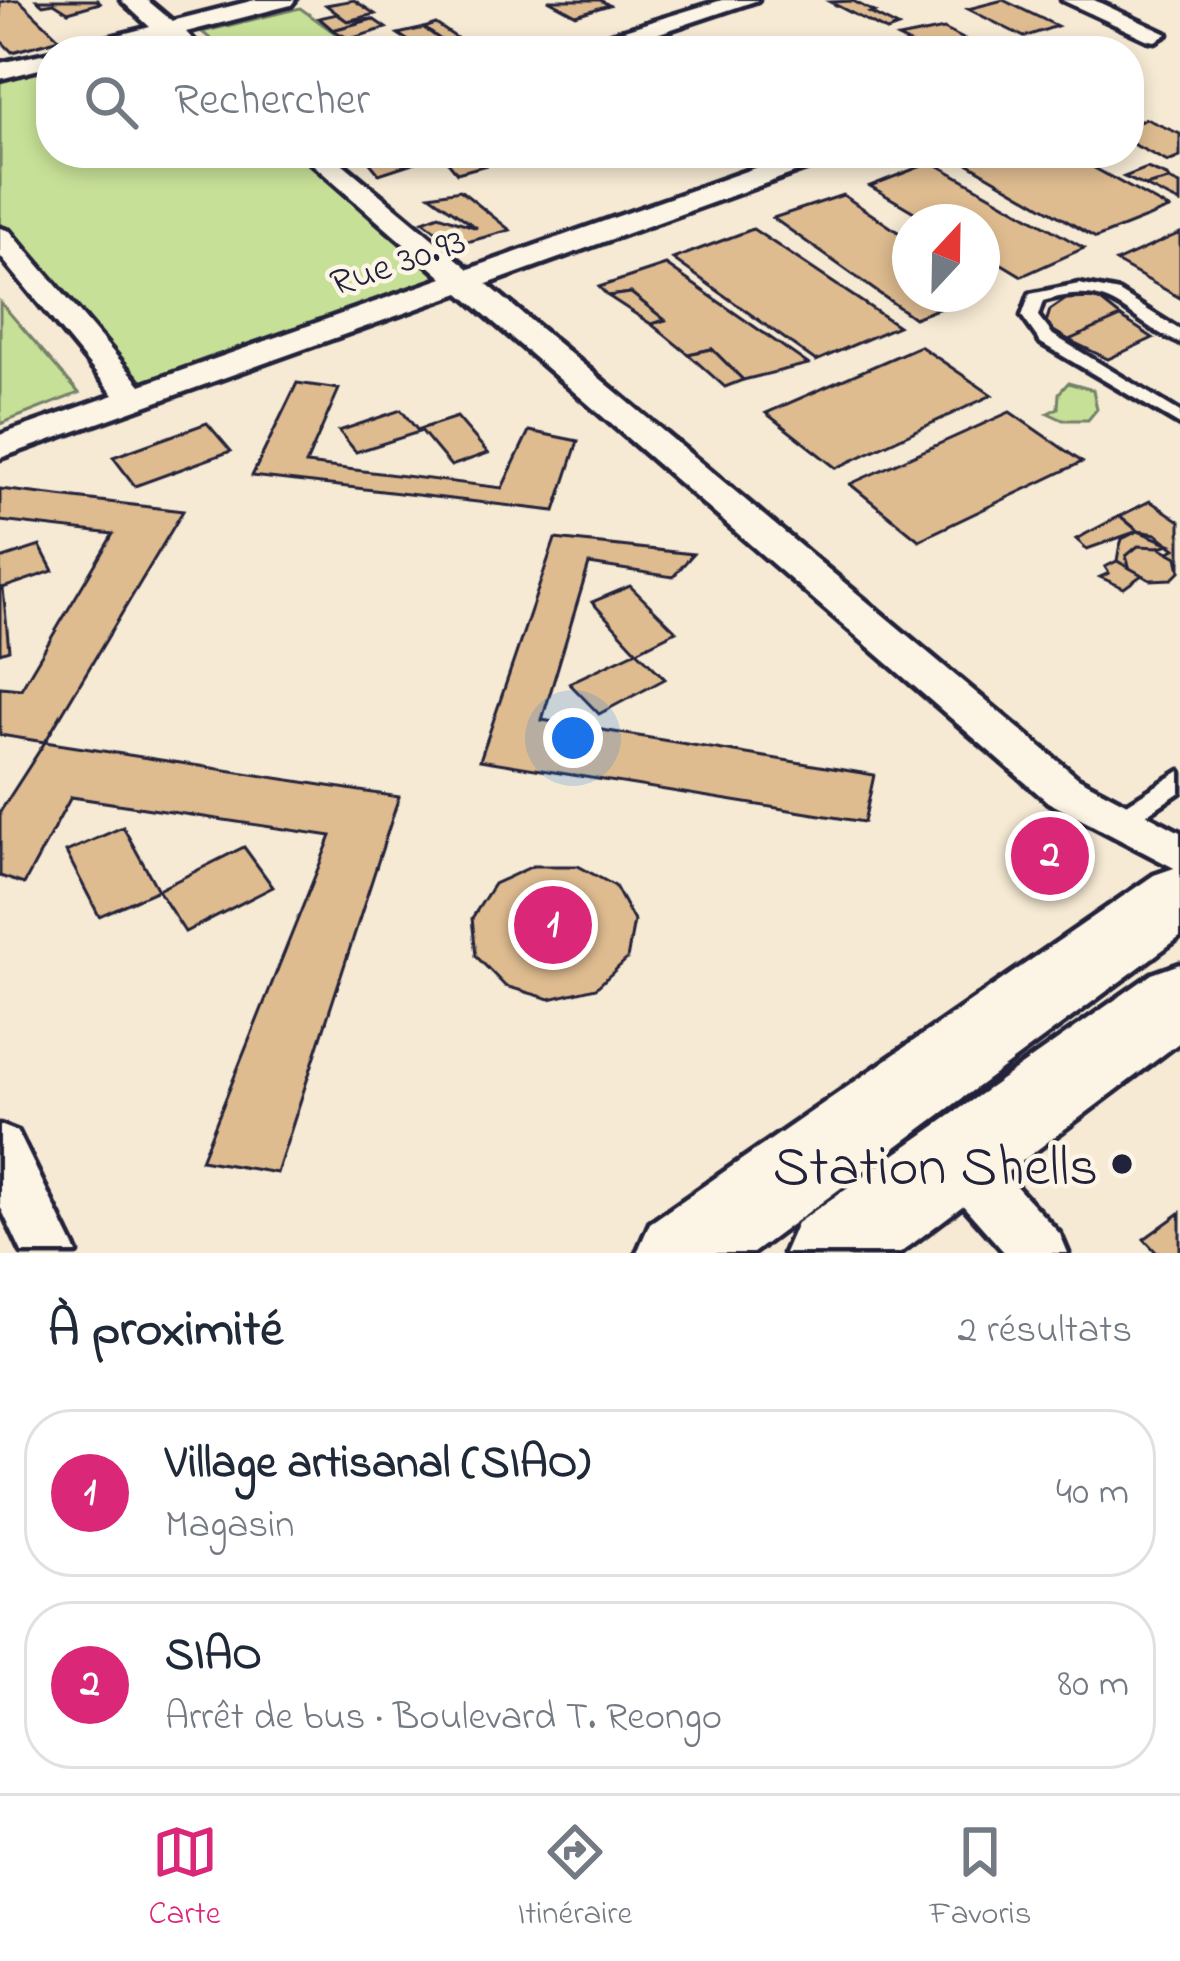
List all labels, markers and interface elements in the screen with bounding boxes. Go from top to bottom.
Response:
search box [36,36,1144,168]
icon: search [78,69,144,135]
text: Rechercher [174,69,370,135]
north arrow [892,204,1000,312]
street label: Rue 30.93 [323,215,474,314]
your location [543,708,603,768]
pin: 2 [1011,811,1089,901]
pin: 1 [514,880,592,970]
place label: Station Shells [773,1129,1098,1212]
marker: Station Shells [1109,1151,1135,1177]
text: À proximité [48,1294,283,1369]
text: 2 résultats [958,1303,1132,1360]
text: Village artisanal (SIAO) [165,1432,590,1498]
text: 1 [84,1465,96,1522]
text: 40 m [1056,1465,1129,1522]
text: Magasin [165,1498,294,1555]
text: SIAO [165,1624,262,1690]
text: 2 [80,1657,100,1714]
text: 80 m [1058,1657,1129,1714]
text: Arrêt de bus · Boulevard T. Reongo [165,1690,722,1747]
tab: Carte [149,1819,221,1939]
tab: Itinéraire [518,1819,632,1939]
tab: Favoris [929,1819,1031,1939]

